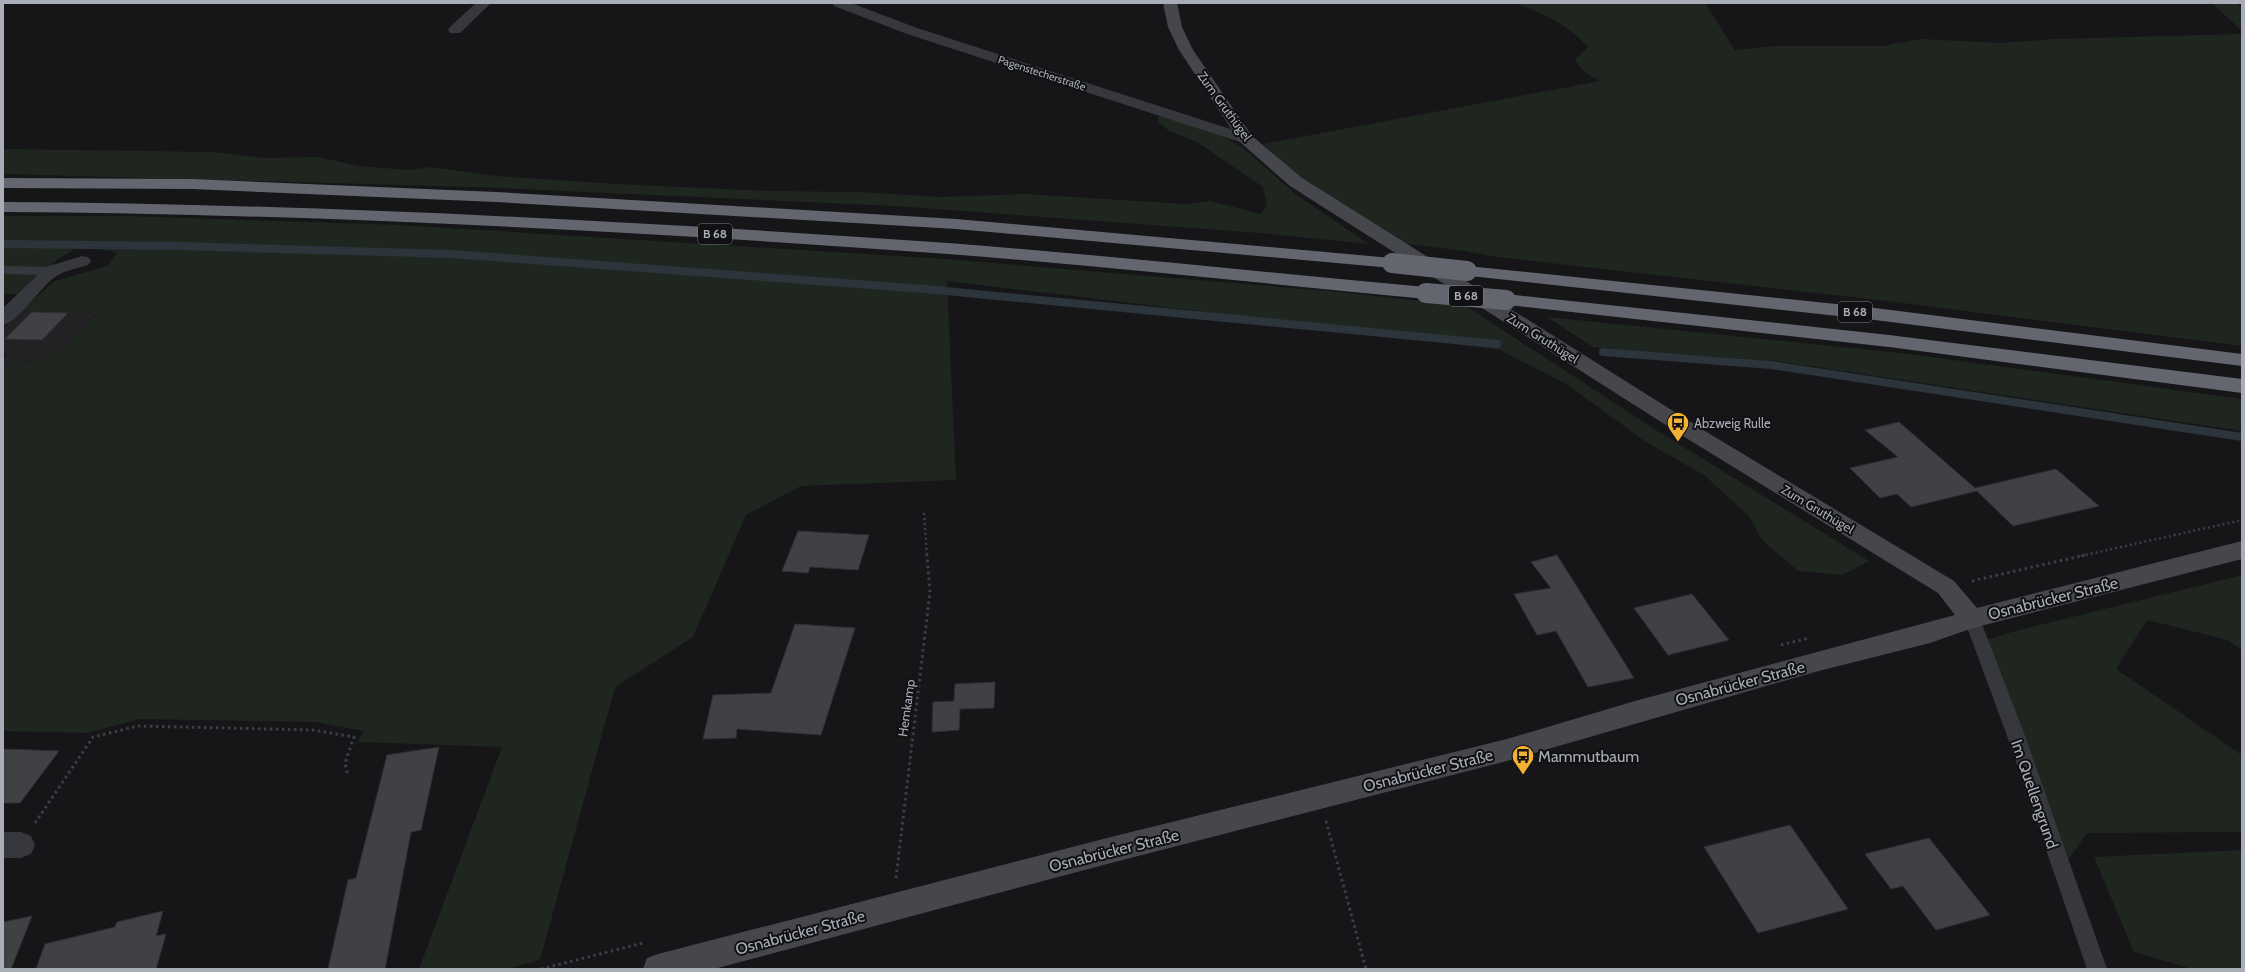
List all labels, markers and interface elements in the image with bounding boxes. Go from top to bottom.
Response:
street label: Pagenstecherstraße [996,52,1088,94]
street label: Zum Gruthügel [1194,68,1256,144]
road number: B 68 [698,224,732,244]
road number: B 68 [1449,286,1483,306]
road number: B 68 [1838,302,1872,322]
street label: Zum Gruthügel [1504,310,1582,366]
bus stop icon: Abzweig Rulle [1665,410,1691,443]
place label: Abzweig Rulle [1694,415,1771,431]
street label: Zum Gruthügel [1779,481,1857,537]
street label: Osnabrücker Straße [1986,573,2120,624]
street label: Osnabrücker Straße [1673,657,1807,710]
street label: Hemkamp [894,678,918,738]
street label: Im Quellengrund [2007,737,2062,851]
bus stop icon: Mammutbaum [1510,743,1536,776]
street label: Osnabrücker Straße [1361,745,1495,796]
place label: Mammutbaum [1538,747,1639,766]
street label: Osnabrücker Straße [1047,825,1181,876]
street label: Osnabrücker Straße [733,906,867,959]

